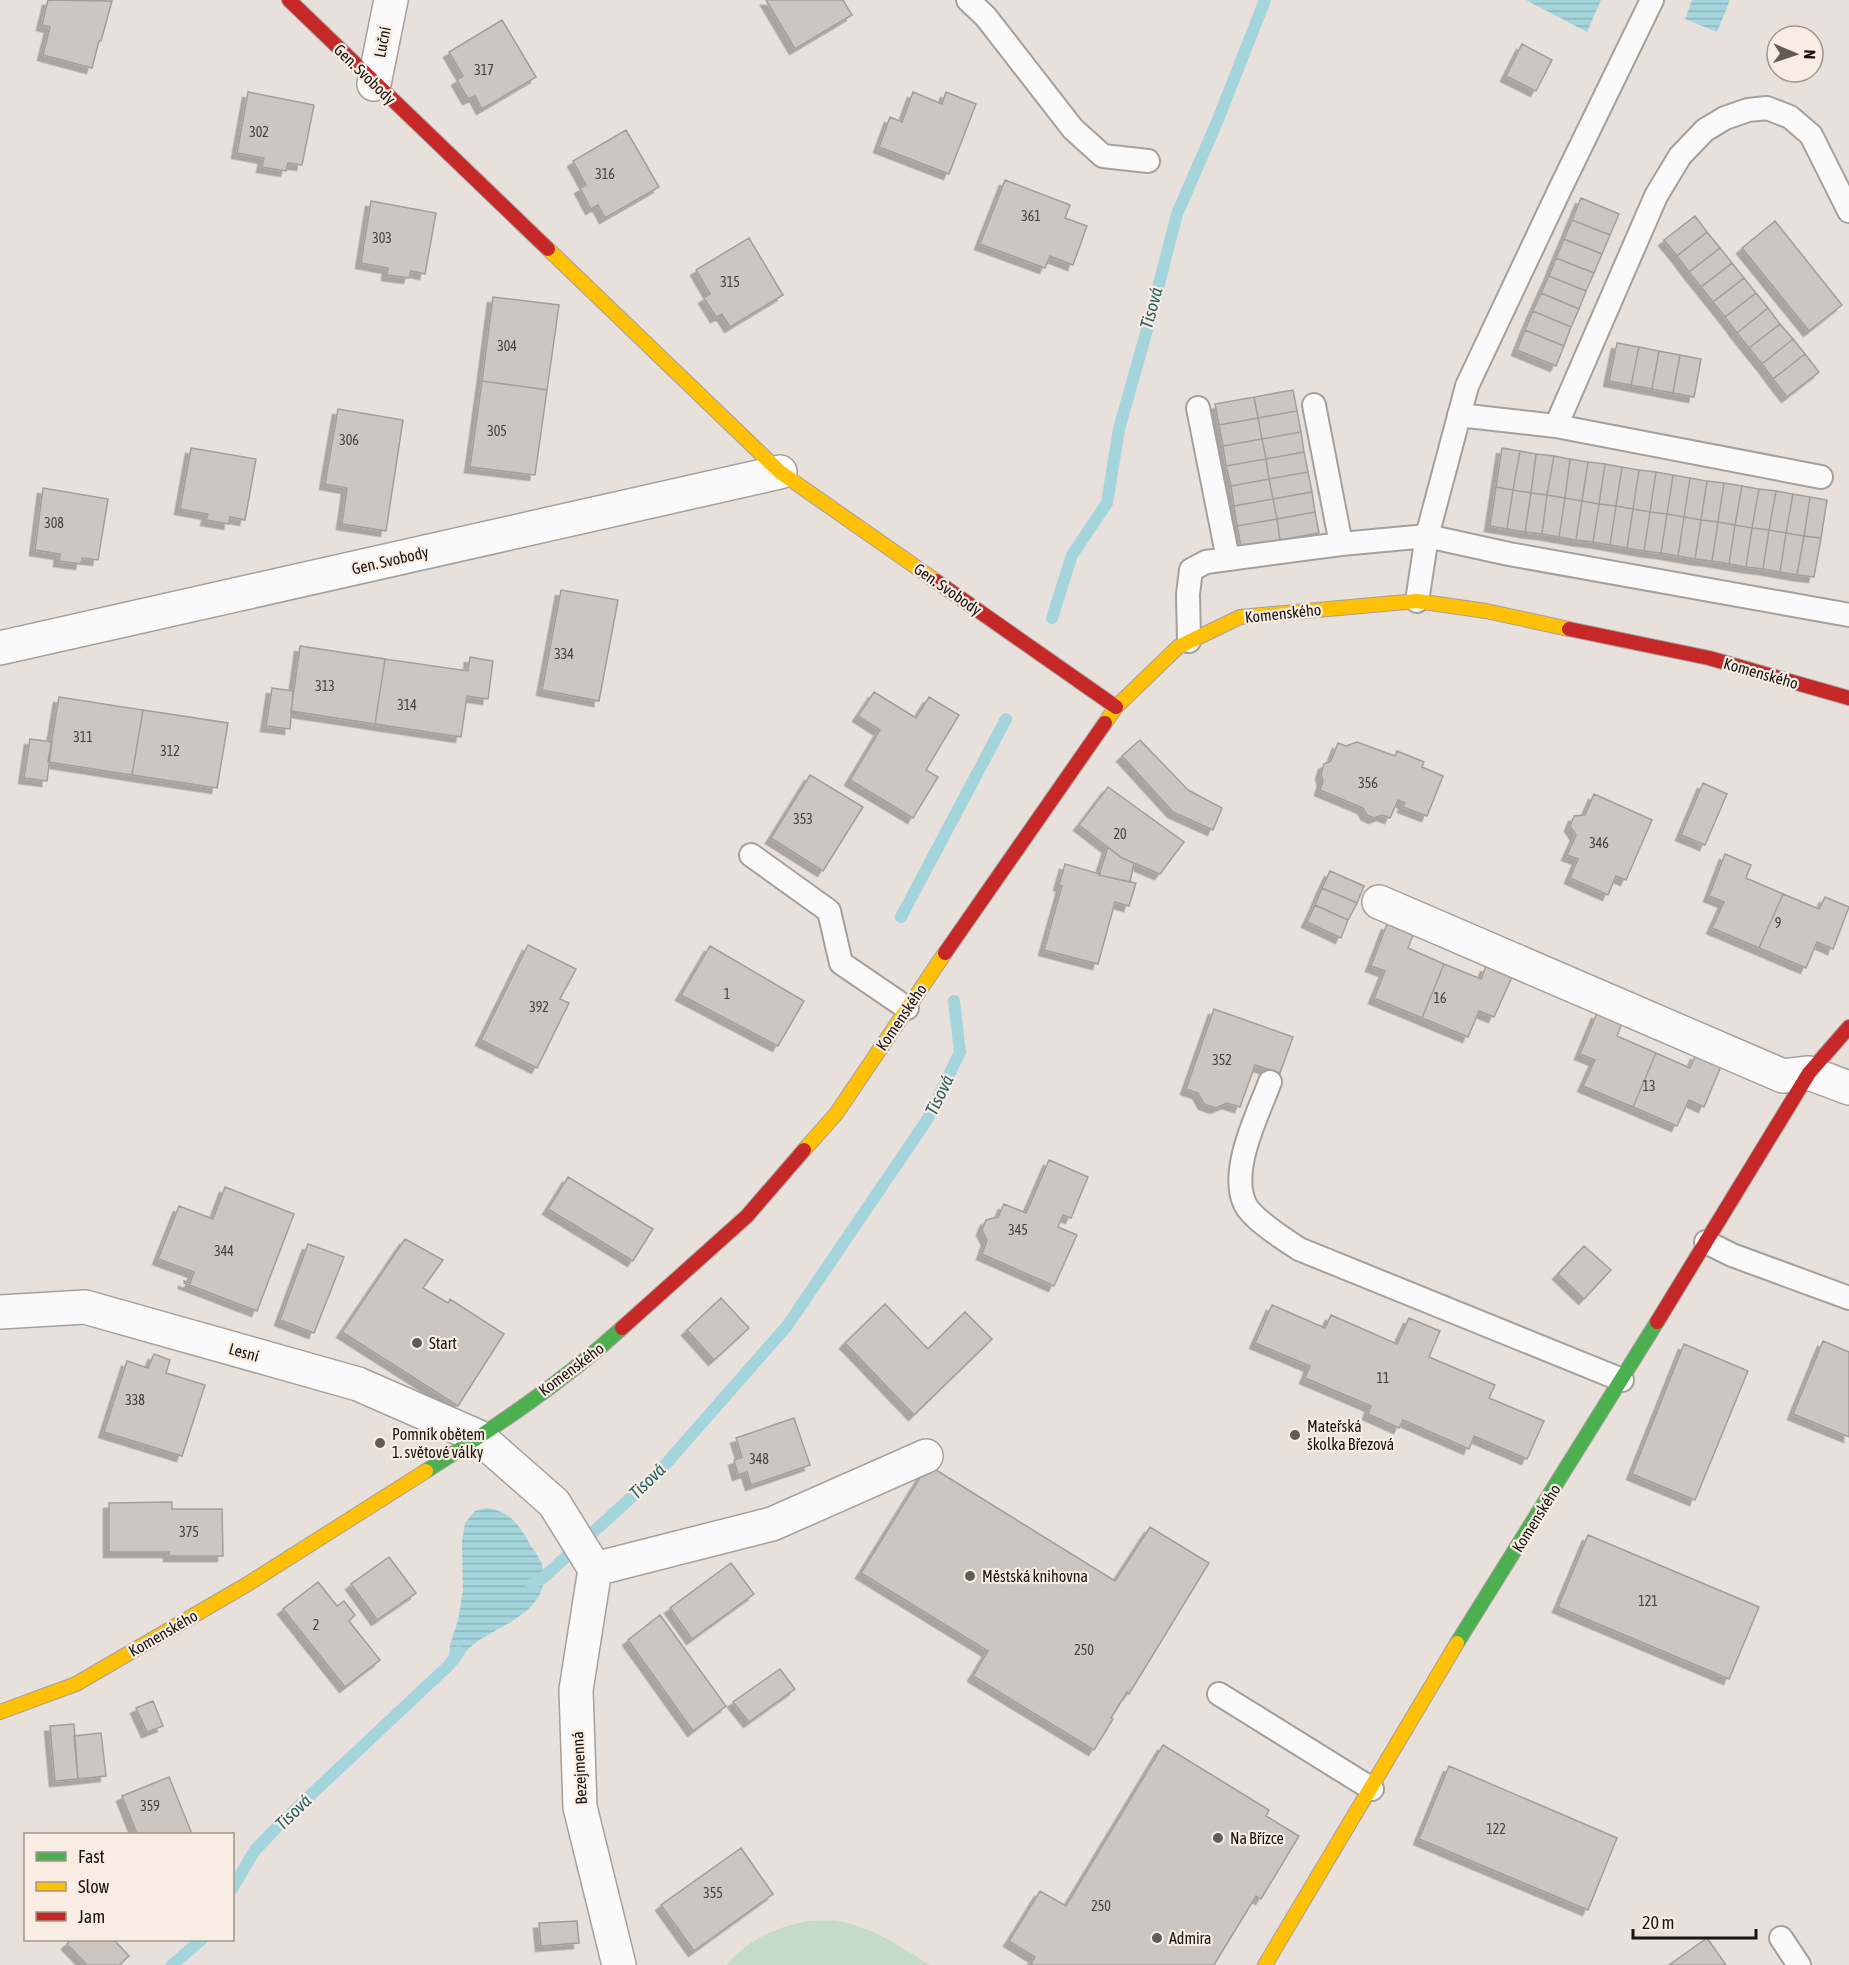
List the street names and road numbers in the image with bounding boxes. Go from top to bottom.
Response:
street label: Luční [370,25,394,59]
street label: Gen. Svobody [330,40,400,109]
street label: Gen. Svobody [350,542,431,579]
street label: Gen. Svobody [910,559,986,620]
street label: Komenského [1244,600,1322,626]
street label: Komenského [1722,654,1800,692]
street label: Komenského [872,980,930,1054]
street label: Lesní [227,1339,261,1365]
street label: Komenského [535,1339,607,1399]
street label: Komenského [1508,1481,1564,1555]
street label: Komenského [125,1606,201,1660]
street label: Bezejmenná [568,1731,591,1805]

